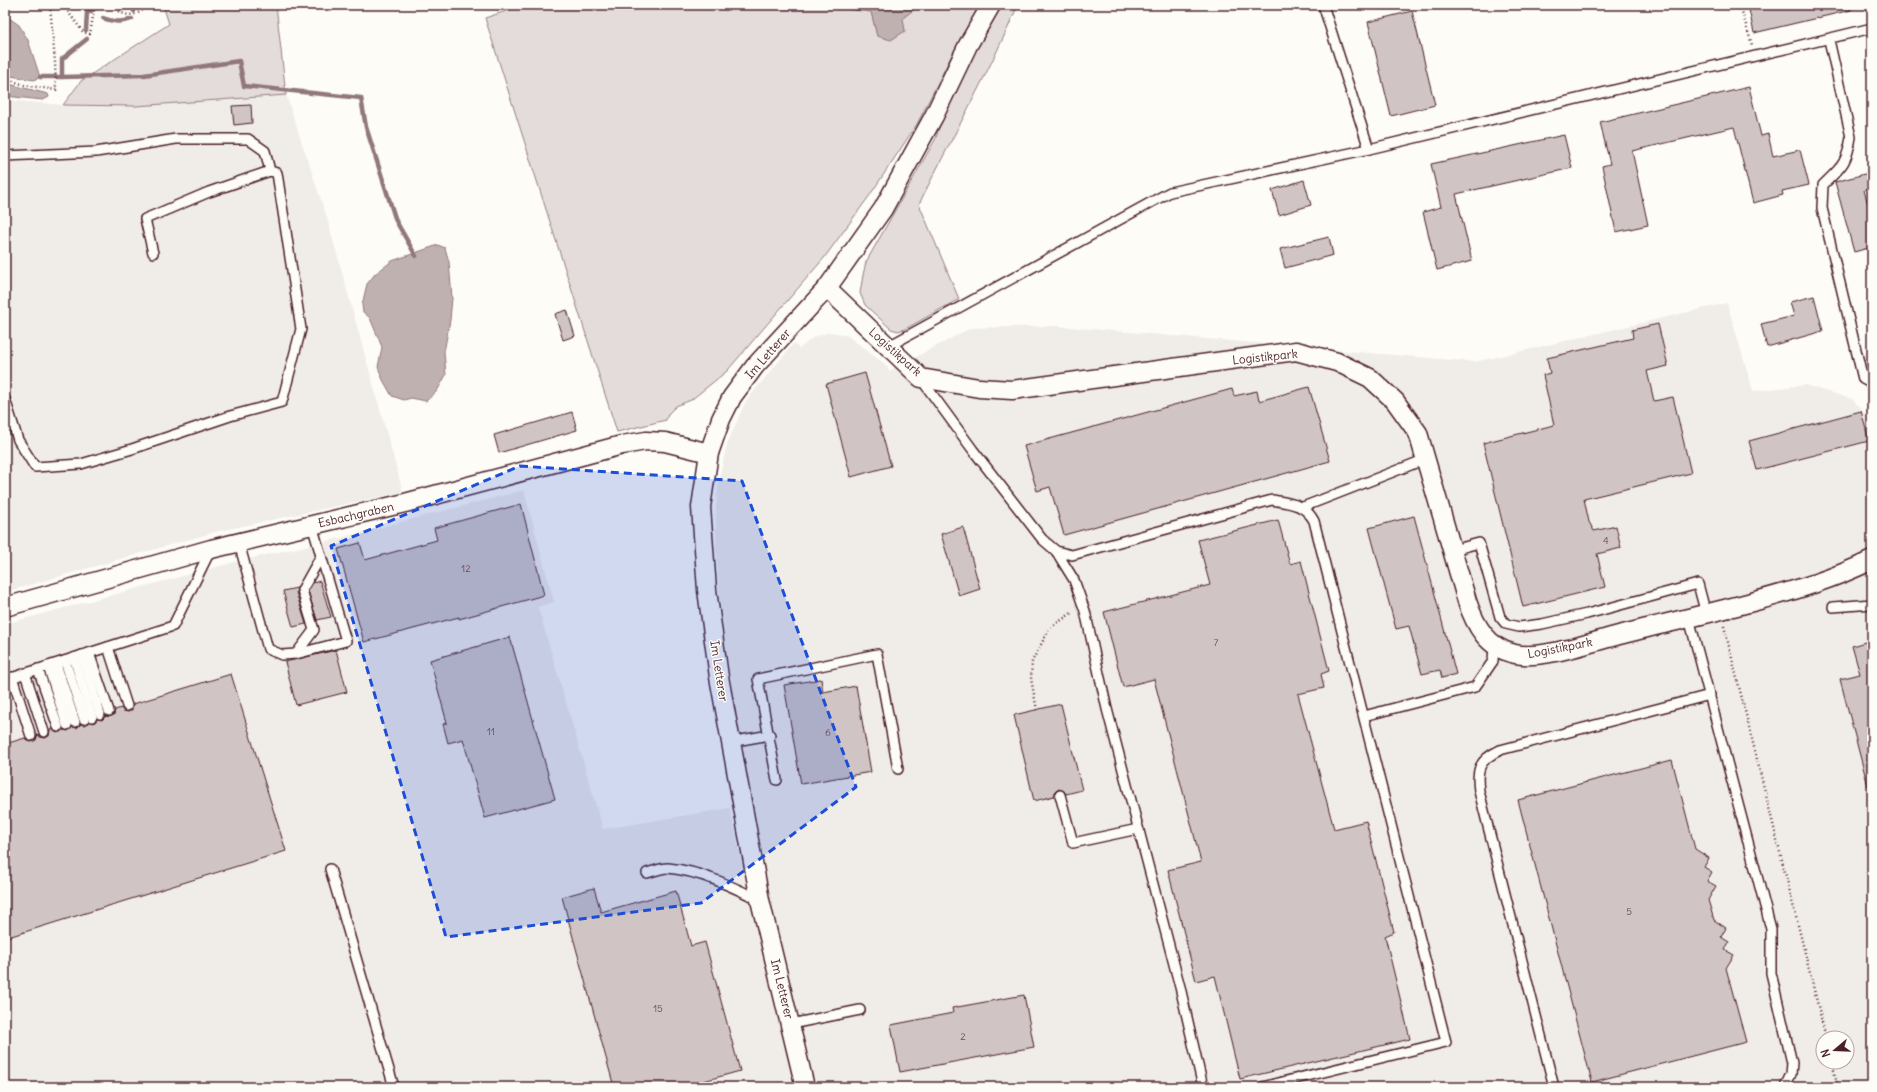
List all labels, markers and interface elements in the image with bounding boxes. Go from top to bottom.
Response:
street label: Logistikpark [866,324,925,379]
street label: Im Letterer [742,325,794,382]
street label: Logistikpark [1232,346,1298,367]
street label: Esbachgraben [317,498,395,531]
house number: 4 [1603,534,1609,547]
house number: 12 [461,562,471,575]
street label: Logistikpark [1526,634,1594,661]
house number: 7 [1214,636,1219,649]
street label: Im Letterer [707,639,732,703]
house number: 11 [487,725,495,738]
house number: 6 [825,726,831,739]
house number: 5 [1626,905,1632,918]
street label: Im Letterer [768,957,797,1021]
house number: 15 [653,1002,663,1015]
house number: 2 [960,1030,966,1043]
north arrow [1815,1030,1855,1070]
text: N [1818,1047,1833,1059]

